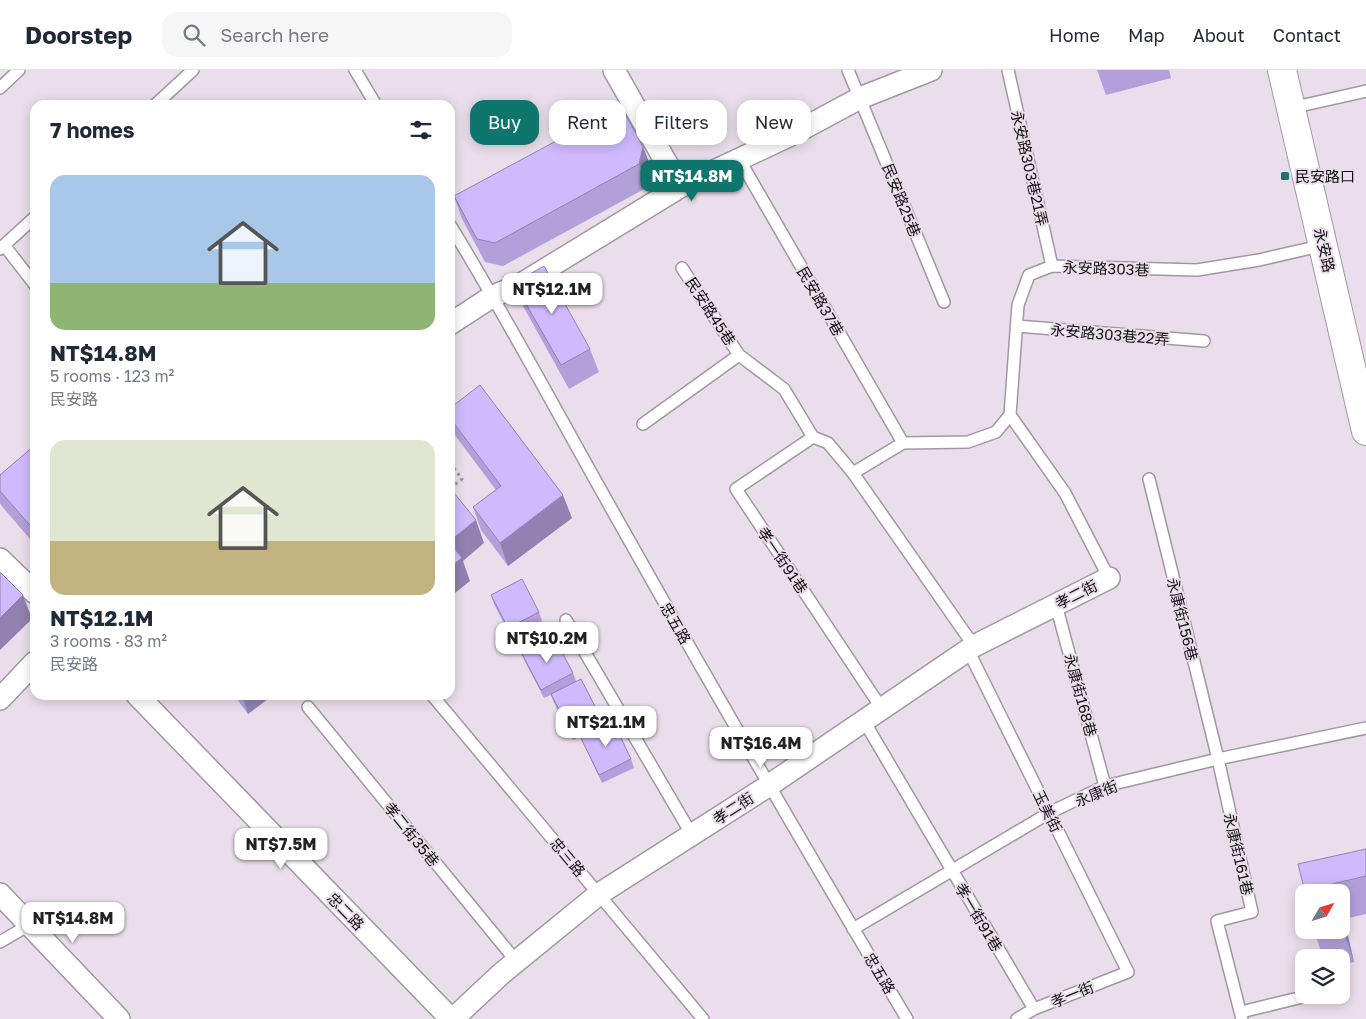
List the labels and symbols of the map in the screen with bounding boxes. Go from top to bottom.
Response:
street label: 永安路303巷21弄 [1008,109,1052,227]
pin: NT$14.8M [640,160,744,202]
street label: 民安路25巷 [879,161,925,239]
place label: 民安路口 [1295,167,1355,185]
marker: 民安路口 [1279,170,1291,182]
street label: 永安路 [1311,226,1339,274]
street label: 永安路303巷 [1062,257,1150,279]
street label: 民安路37巷 [794,263,848,339]
pin: NT$12.1M [500,272,604,315]
street label: 民安路45巷 [682,273,740,349]
street label: 永安路303巷22弄 [1050,320,1170,348]
street label: 孝一街91巷 [754,523,812,597]
street label: 孝二街 [1052,576,1100,612]
street label: 永康街156巷 [1164,576,1202,662]
street label: 忠五路 [657,599,695,647]
pin: NT$10.2M [495,622,599,664]
street label: 永康街168巷 [1061,651,1101,739]
pin: NT$21.1M [554,706,658,748]
pin: NT$16.4M [709,726,813,769]
street label: 永康街 [1072,776,1120,810]
street label: 玉美街 [1030,787,1066,835]
street label: 孝二街 [709,788,757,828]
street label: 孝二街35巷 [381,798,443,870]
street label: 永康街161巷 [1221,811,1257,897]
pin: NT$7.5M [235,828,327,870]
street label: 忠三路 [547,834,589,880]
street label: 孝一街91巷 [952,880,1006,954]
north arrow [1295,884,1350,939]
street label: 忠二路 [324,889,368,933]
pin: NT$14.8M [21,902,125,944]
street label: 忠五路 [861,949,899,997]
street label: 孝一街 [1048,977,1096,1011]

